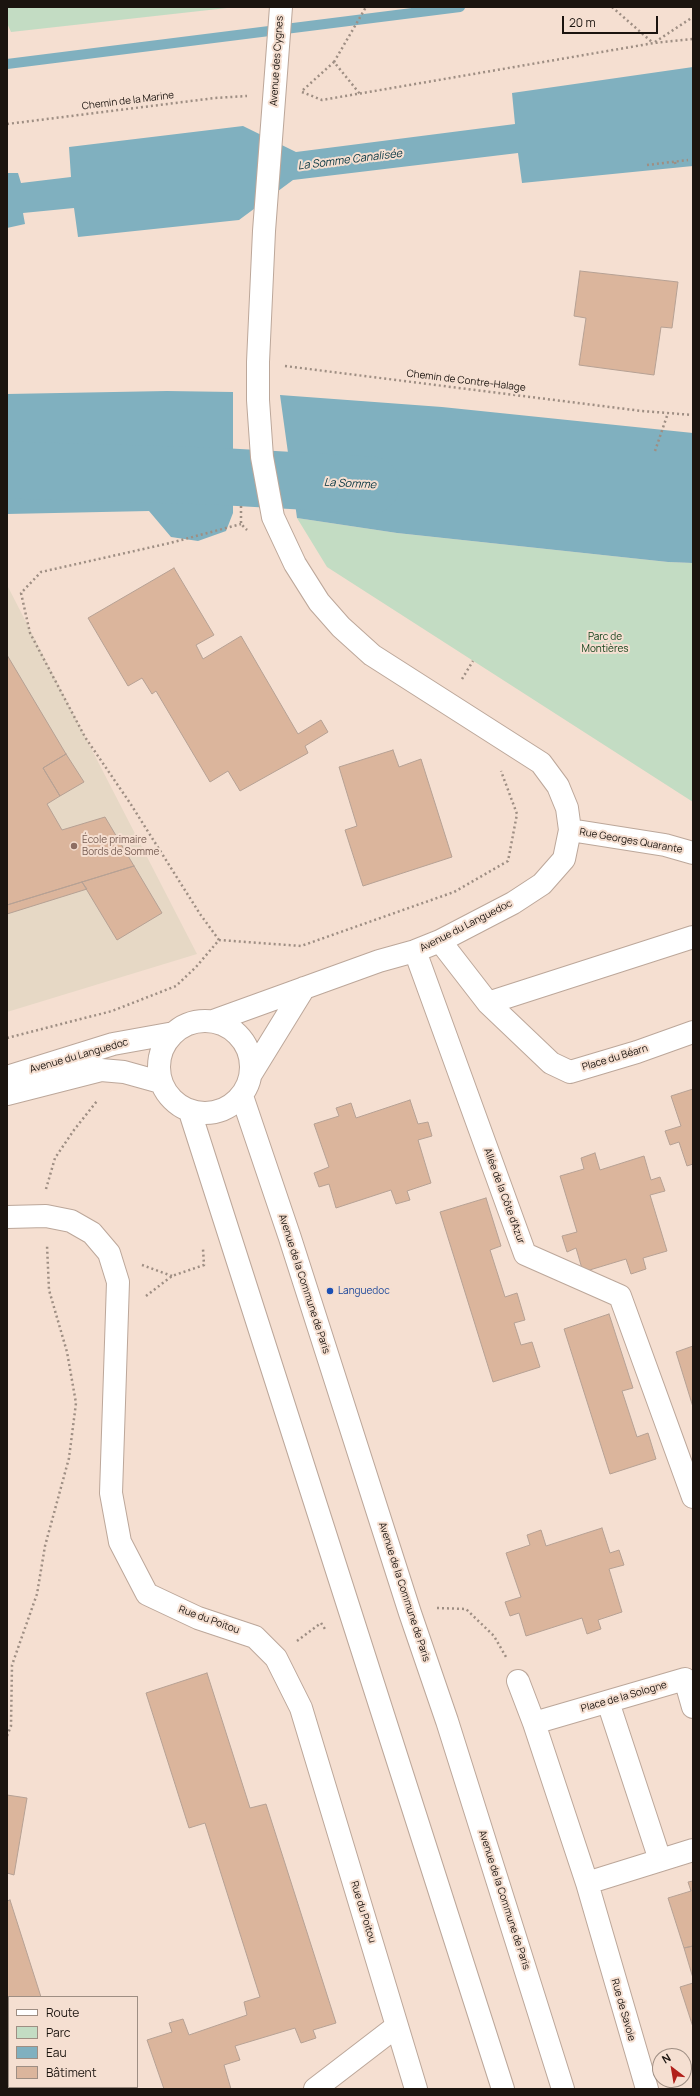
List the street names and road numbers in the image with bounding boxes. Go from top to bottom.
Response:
street label: Avenue des Cygnes [268,15,286,107]
street label: Chemin de la Marine [81,89,175,113]
street label: Chemin de Contre-Halage [406,368,526,394]
street label: Rue Georges Quarante [578,826,684,856]
street label: Avenue du Languedoc [418,898,514,954]
street label: Avenue du Languedoc [28,1036,130,1076]
street label: Place du Béarn [581,1042,649,1074]
street label: Allée de la Côte d'Azur [481,1146,527,1246]
street label: Avenue de la Commune de Paris [276,1213,332,1355]
street label: Avenue de la Commune de Paris [376,1521,432,1663]
street label: Rue du Poitou [177,1603,241,1637]
street label: Place de la Sologne [580,1679,668,1715]
street label: Avenue de la Commune de Paris [476,1829,532,1971]
street label: Rue du Poitou [348,1880,378,1944]
street label: Rue de Savoie [608,1977,638,2043]

